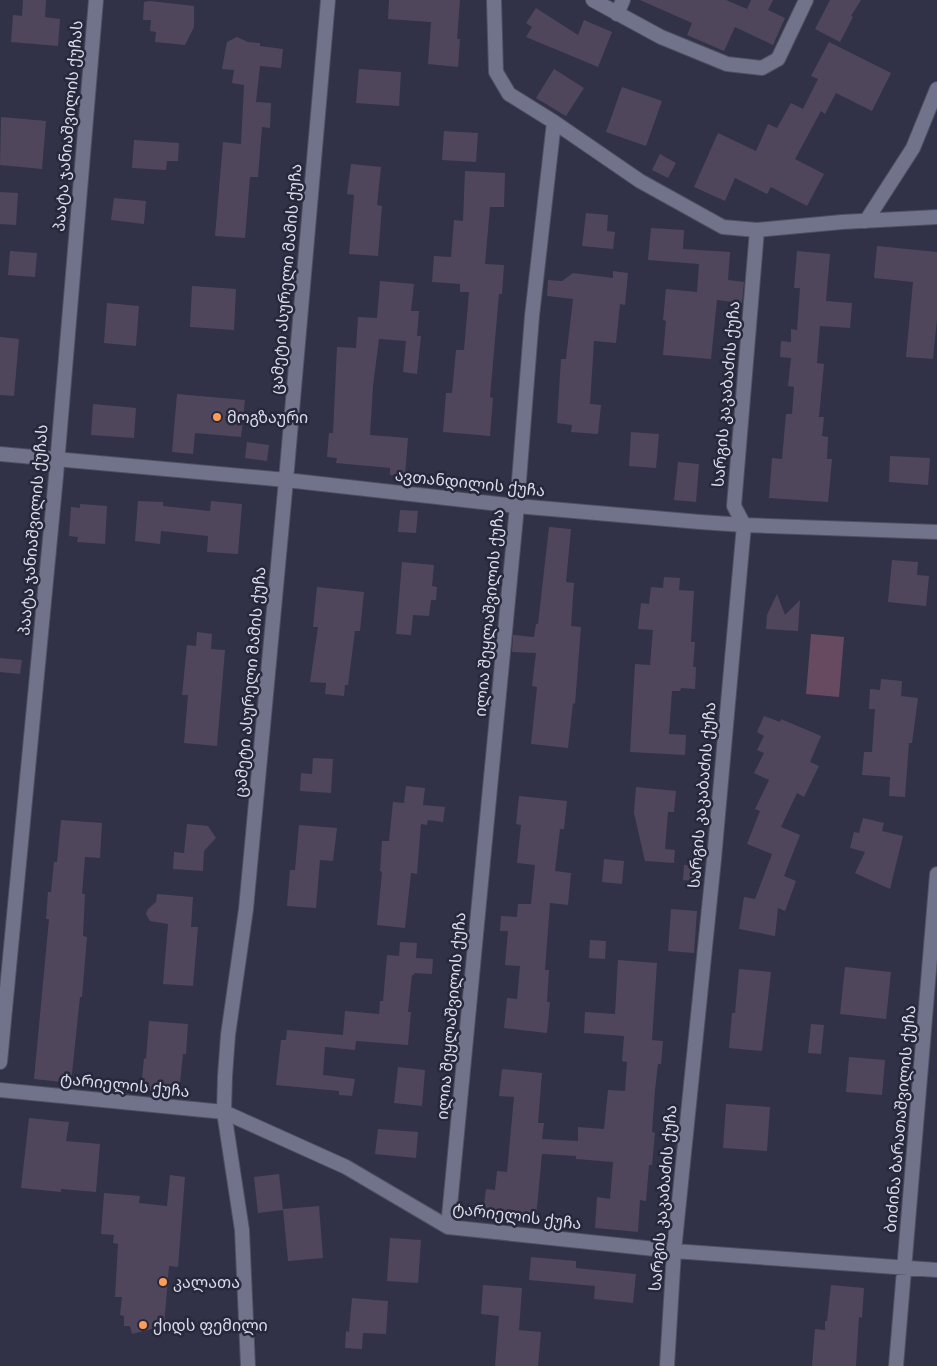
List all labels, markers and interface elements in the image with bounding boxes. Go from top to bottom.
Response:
street label: პაატა ჯანიაშვილის ქუჩას [49,20,88,233]
street label: ცამეტი ასურელი მამის ქუჩა [266,163,307,395]
street label: სარგის კაკაბაძის ქუჩა [708,300,744,488]
place label: მოგზაური [227,408,308,427]
marker: მოგზაური [211,411,223,423]
street label: პაატა ჯანიაშვილის ქუჩას [14,424,53,637]
street label: ავთანდილის ქუჩა [394,466,546,501]
street label: ილია შეყლაშვილის ქუჩა [470,509,509,718]
street label: ცამეტი ასურელი მამის ქუჩა [230,566,271,798]
street label: სარგის კაკაბაძის ქუჩა [684,701,720,889]
street label: ილია შეყლაშვილის ქუჩა [432,912,471,1121]
street label: ბიძინა ბარათაშვილის ქუჩა [881,1005,920,1234]
street label: ტარიელის ქუჩა [59,1069,191,1102]
street label: სარგის კაკაბაძის ქუჩა [645,1104,681,1292]
street label: ტარიელის ქუჩა [451,1199,583,1234]
place label: კალათა [173,1273,240,1293]
marker: კალათა [157,1276,169,1288]
place label: ქიდს ფემილი [153,1316,268,1336]
marker: ქიდს ფემილი [137,1319,149,1331]

